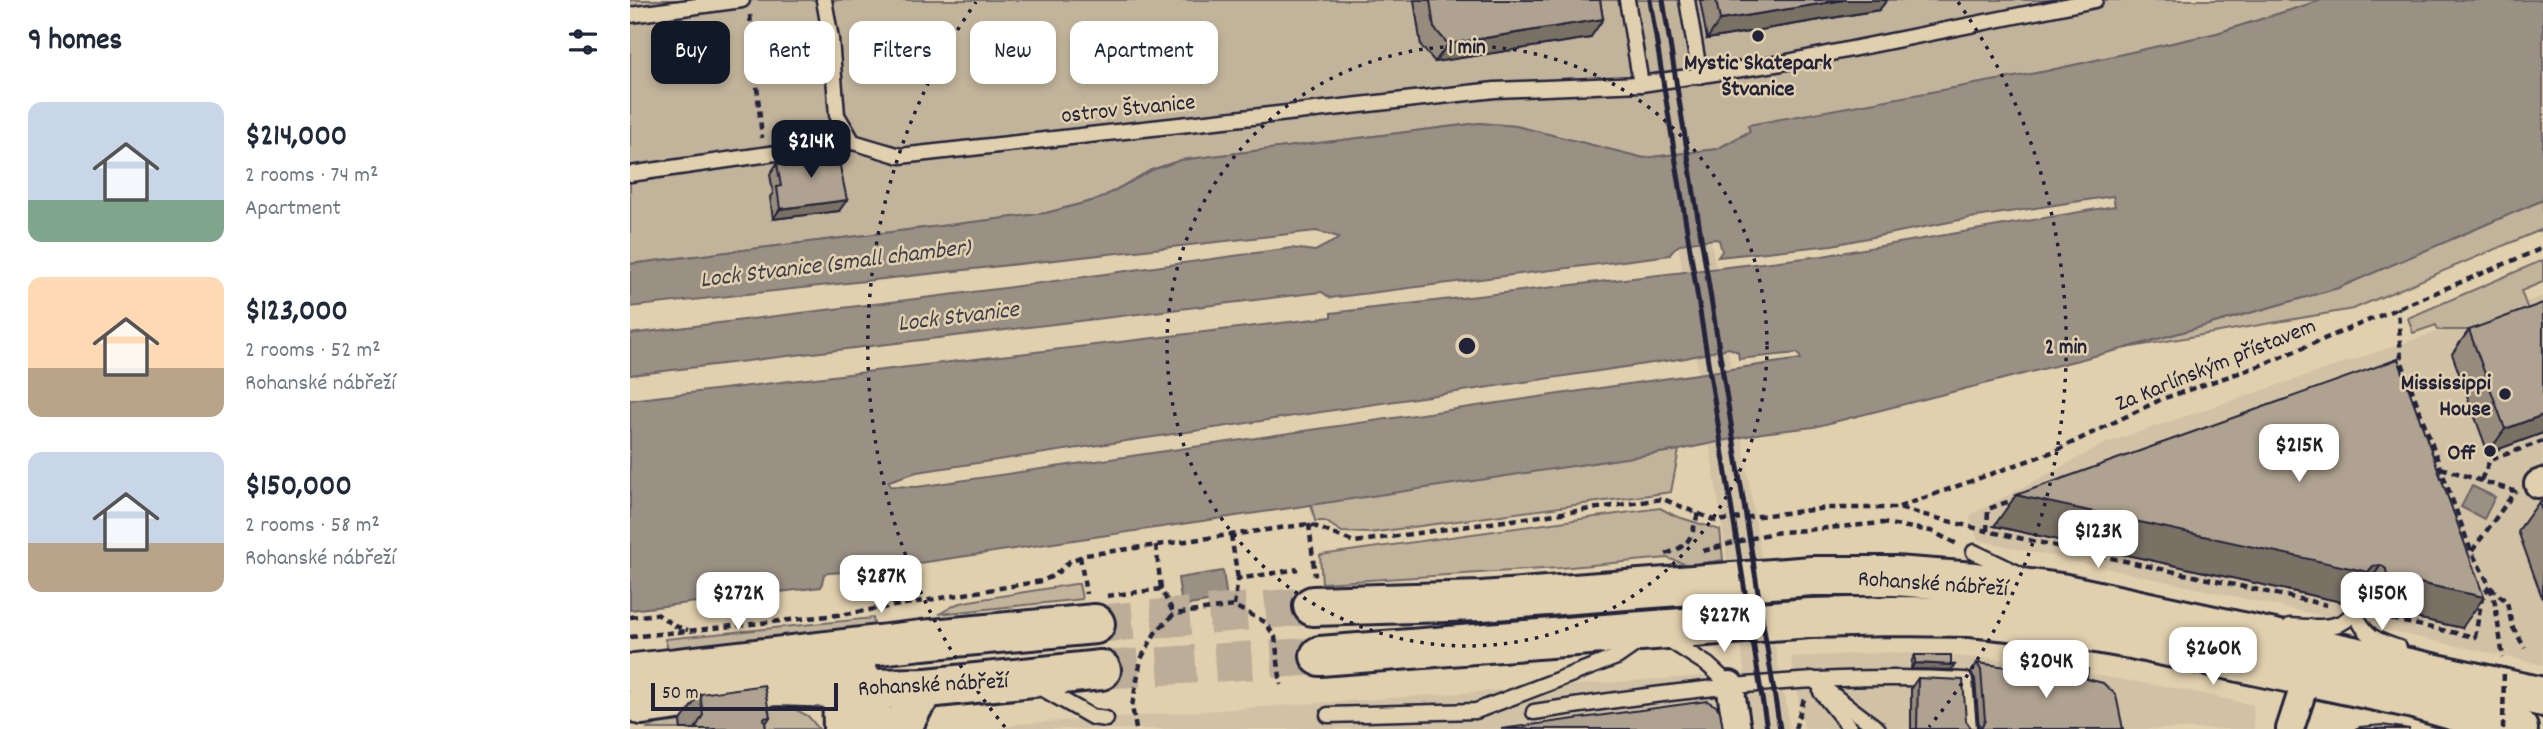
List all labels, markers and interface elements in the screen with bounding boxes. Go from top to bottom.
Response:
text: 9 homes [28,21,122,64]
chip: Buy [651,21,730,84]
chip: Rent [744,21,835,84]
chip: Filters [849,21,956,84]
chip: New [970,21,1056,84]
chip: Apartment [1070,21,1218,84]
icon: filters [564,23,602,61]
marker: Mystic Skatepark Štvanice [1750,28,1766,44]
text: 1 min [1448,34,1486,64]
place label: Mystic Skatepark Štvanice [1684,48,1833,107]
street label: ostrov Štvanice [1060,87,1197,134]
text: $214,000 [245,117,347,160]
pin: $214K [762,120,860,180]
text: $214K [788,126,834,159]
icon: home [84,130,168,214]
text: 2 rooms · 74 m² [245,160,378,193]
text: Apartment [245,193,341,226]
water label: Lock Stvanice (small chamber) [698,231,974,298]
text: $123,000 [245,292,348,335]
water label: Lock Stvanice [896,294,1022,342]
icon: home [84,305,168,389]
street label: Za Karlínským přístavem [2111,311,2322,422]
centre of rings [1455,334,1479,358]
text: 2 min [2045,334,2087,364]
text: 2 rooms · 52 m² [245,335,381,368]
text: Rohanské nábřeží [245,368,396,401]
place label: Mississippi House [2401,368,2492,427]
marker: Mississippi House [2497,386,2513,402]
pin: $215K [2250,424,2348,484]
text: $215K [2275,430,2323,463]
place label: Off [2447,438,2476,471]
marker: Off [2482,443,2498,459]
text: $150,000 [245,467,352,510]
icon: home [84,480,168,564]
text: 2 rooms · 58 m² [245,510,380,543]
pin: $123K [2049,510,2147,570]
text: $123K [2074,516,2122,549]
text: Rohanské nábřeží [245,543,396,576]
pin: $287K [832,556,930,615]
text: $287K [856,561,906,594]
street label: Rohanské nábřeží [1857,564,2011,607]
pin: $272K [689,572,787,632]
pin: $150K [2333,572,2431,632]
text: $272K [712,578,764,611]
text: $150K [2357,578,2407,611]
pin: $227K [1675,594,1773,654]
text: $227K [1698,600,1750,633]
pin: $260K [2164,628,2262,687]
text: $260K [2185,633,2241,666]
pin: $204K [1997,640,2095,700]
text: $204K [2019,646,2073,679]
street label: Rohanské nábřeží [857,666,1011,707]
scale bar [651,680,838,712]
text: 50 m [662,681,699,708]

